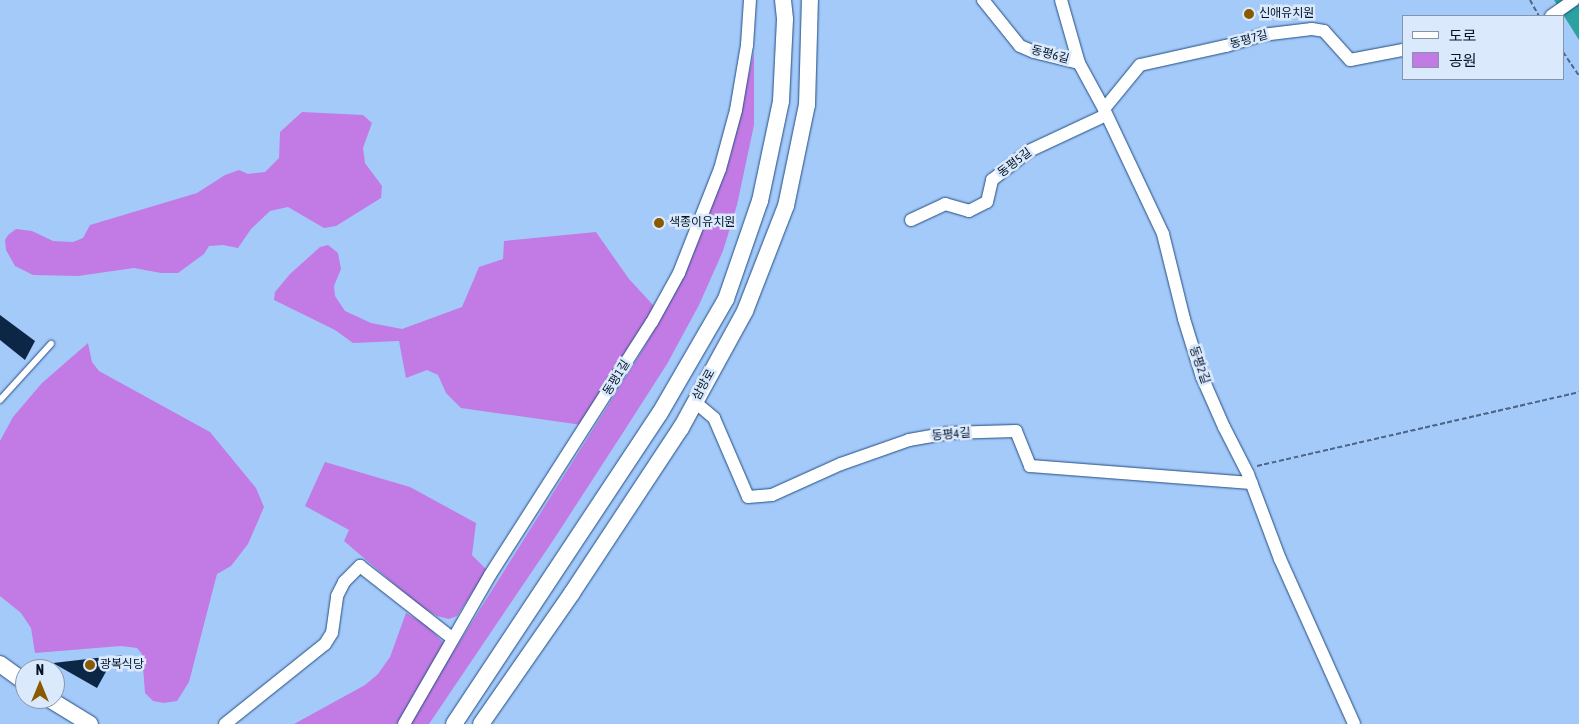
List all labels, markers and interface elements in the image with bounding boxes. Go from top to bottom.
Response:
place label: 신애유치원 [1259,7,1314,21]
marker: 신애유치원 [1243,8,1255,20]
legend [1402,15,1564,80]
text: 도로 [1449,27,1477,44]
street label: 동평7길 [1228,28,1270,52]
street label: 동평6길 [1029,43,1071,67]
text: 공원 [1449,52,1477,69]
street label: 동평5길 [995,146,1035,180]
place label: 색종이유치원 [669,216,735,230]
marker: 색종이유치원 [653,217,665,229]
street label: 동평2길 [1186,344,1212,386]
street label: 동평1길 [601,358,633,398]
street label: 삼방로 [690,367,718,403]
street label: 동평4길 [931,426,971,444]
place label: 광복식당 [100,658,144,672]
north arrow [15,659,65,709]
marker: 광복식당 [84,659,96,671]
text: N [36,662,44,678]

